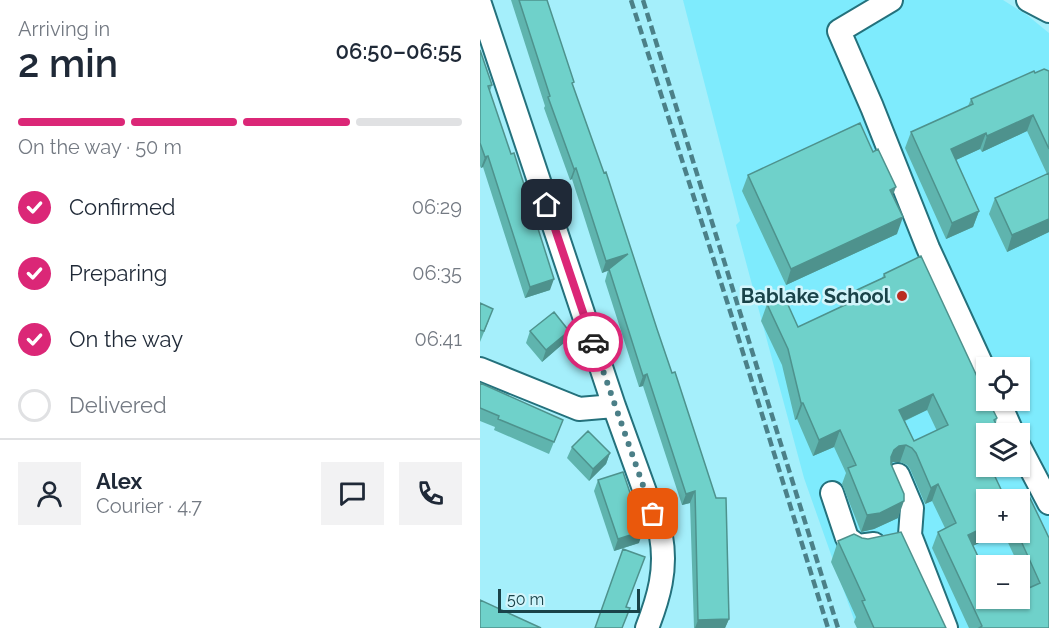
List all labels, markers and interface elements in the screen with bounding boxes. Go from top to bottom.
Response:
text: Arriving in [18,17,110,41]
text: 06:50–06:55 [336,38,462,64]
text: 2 min [18,40,118,86]
text: On the way · 50 m [18,135,182,159]
pin [521,179,572,230]
icon: home [530,188,563,221]
icon: check [18,191,51,224]
text: Confirmed [69,194,176,220]
text: 06:29 [412,195,462,219]
icon: check [18,257,51,290]
text: Preparing [69,260,167,286]
text: 06:35 [412,261,462,285]
place label: Bablake School [741,284,891,308]
marker: Bablake School [895,289,909,303]
courier [563,312,623,372]
icon: check [18,323,51,356]
text: On the way [69,326,183,352]
icon: car [577,326,610,359]
text: 06:41 [414,327,462,351]
map controls [976,357,1030,609]
button: locate [976,357,1030,411]
text: Delivered [69,392,167,418]
button: layers [976,423,1030,477]
button: person [18,462,81,525]
button: chat [321,462,384,525]
button: phone [399,462,462,525]
text: Alex [96,468,142,494]
pin [627,488,678,539]
button: + [976,489,1030,543]
text: Courier · 4.7 [96,494,202,518]
icon: bag [636,497,669,530]
button: − [976,555,1030,609]
scale bar [498,586,640,614]
text: 50 m [507,590,544,609]

